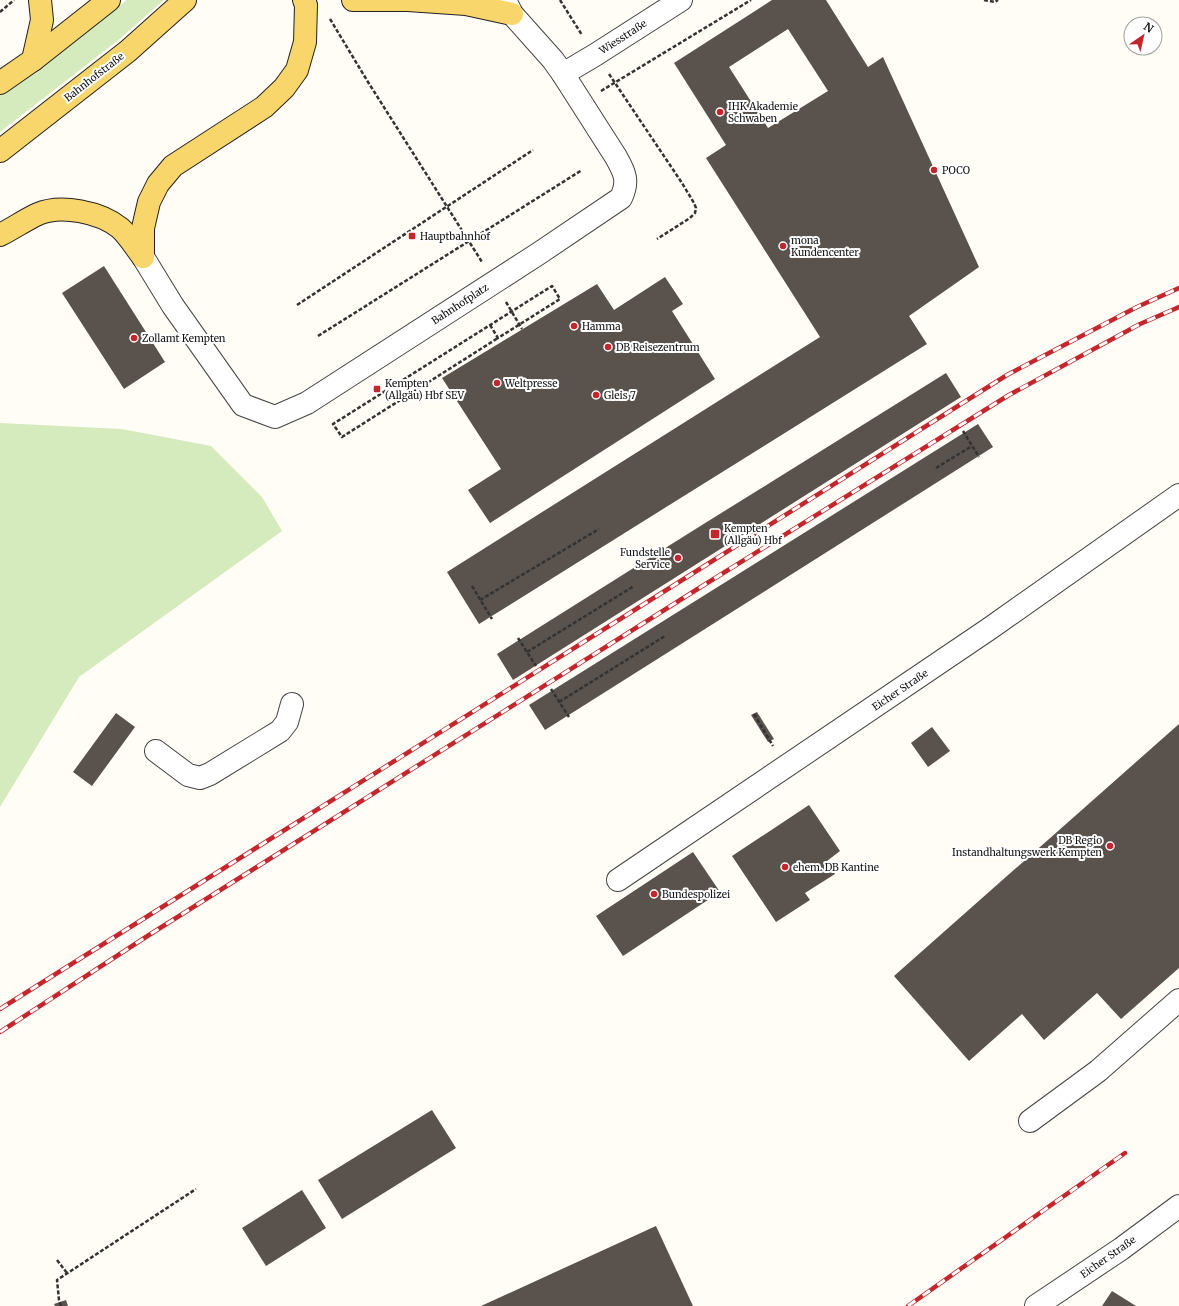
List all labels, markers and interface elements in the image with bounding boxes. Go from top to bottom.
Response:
north arrow [1123,16,1163,56]
street label: Wiesstraße [596,17,649,58]
text: N [1141,19,1156,36]
street label: Bahnhofstraße [62,50,126,104]
place label: IHK Akademie Schwaben [728,100,798,125]
marker: IHK Akademie Schwaben [715,107,725,117]
place label: POCO [942,164,970,177]
marker: POCO [929,165,939,175]
place label: Hauptbahnhof [420,230,491,243]
marker: Hauptbahnhof [407,231,417,241]
place label: mona Kundencenter [791,234,859,259]
marker: mona Kundencenter [778,241,788,251]
street label: Bahnhofplatz [429,280,491,327]
place label: Hamma [582,320,621,333]
marker: Hamma [569,321,579,331]
place label: Zollamt Kempten [142,332,226,345]
marker: Zollamt Kempten [129,333,139,343]
place label: DB Reisezentrum [616,341,700,354]
marker: DB Reisezentrum [603,342,613,352]
place label: Kempten (Allgäu) Hbf SEV [385,377,464,402]
place label: Weltpresse [504,377,557,390]
marker: Weltpresse [492,378,502,388]
marker: Kempten (Allgäu) Hbf SEV [372,384,382,394]
place label: Gleis 7 [604,389,636,402]
marker: Gleis 7 [591,390,601,400]
place label: Kempten (Allgäu) Hbf [724,522,783,547]
marker: Kempten (Allgäu) Hbf [709,528,721,540]
place label: Fundstelle Service [620,546,670,571]
marker: Fundstelle Service [673,553,683,563]
street label: Eicher Straße [870,667,930,713]
place label: DB Regio Instandhaltungswerk Kempten [952,834,1102,859]
marker: DB Regio Instandhaltungswerk Kempten [1105,841,1115,851]
place label: ehem. DB Kantine [793,861,879,874]
marker: ehem. DB Kantine [780,862,790,872]
place label: Bundespolizei [662,888,730,901]
marker: Bundespolizei [649,889,659,899]
street label: Eicher Straße [1078,1233,1138,1281]

